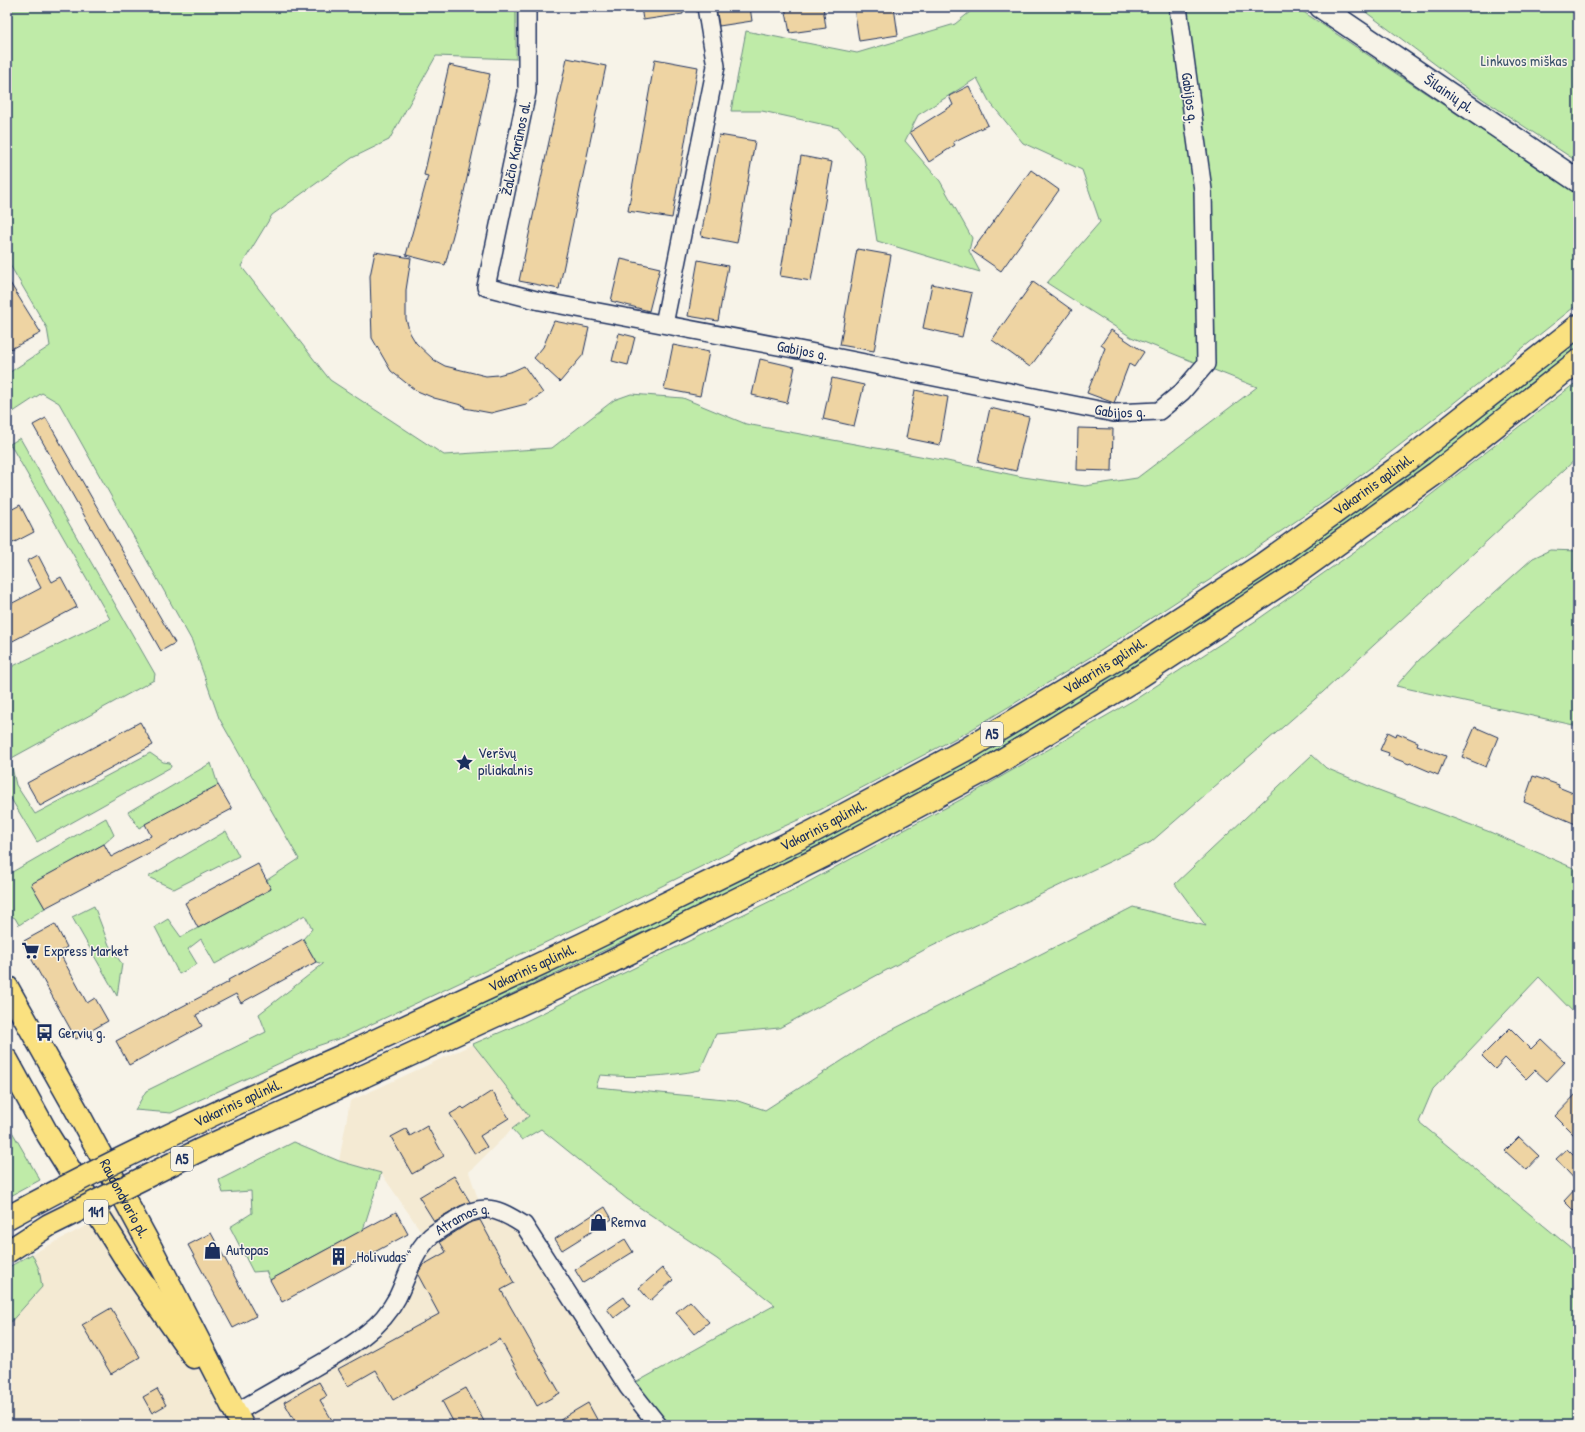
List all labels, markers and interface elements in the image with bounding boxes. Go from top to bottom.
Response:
park label: Linkuvos miškas [1481,50,1567,71]
street label: Šilainių pl. [1420,69,1479,118]
street label: Gabijos g. [1177,71,1204,125]
street label: Žalčio Karūnos al. [495,98,536,197]
street label: Gabijos g. [775,335,830,365]
street label: Gabijos g. [1093,398,1146,423]
street label: Vakarinis aplinkl. [1329,448,1418,520]
street label: Vakarinis aplinkl. [1059,631,1151,699]
road number: A5 [981,722,1003,746]
place label: Veršvų piliakalnis [478,742,533,780]
place icon: Veršvų piliakalnis [455,752,475,772]
street label: Vakarinis aplinkl. [776,794,870,856]
street label: Vakarinis aplinkl. [485,938,580,997]
place label: Express Market [44,940,129,961]
supermarket icon: Express Market [21,941,41,961]
place label: Gervių g. [58,1022,106,1043]
bus stop icon: Gervių g. [35,1023,55,1043]
street label: Vakarinis aplinkl. [190,1073,285,1132]
road number: A5 [171,1147,193,1171]
street label: Raudondvario pl. [95,1155,155,1242]
street label: Atramos g. [431,1198,492,1240]
road number: 141 [84,1200,108,1224]
place label: Remva [611,1211,646,1232]
shop icon: Remva [588,1212,608,1232]
place label: Autopas [226,1239,269,1260]
shop icon: Autopas [203,1240,223,1260]
place label: „Holivudas“ [352,1246,411,1267]
building icon: „Holivudas“ [329,1247,349,1267]

